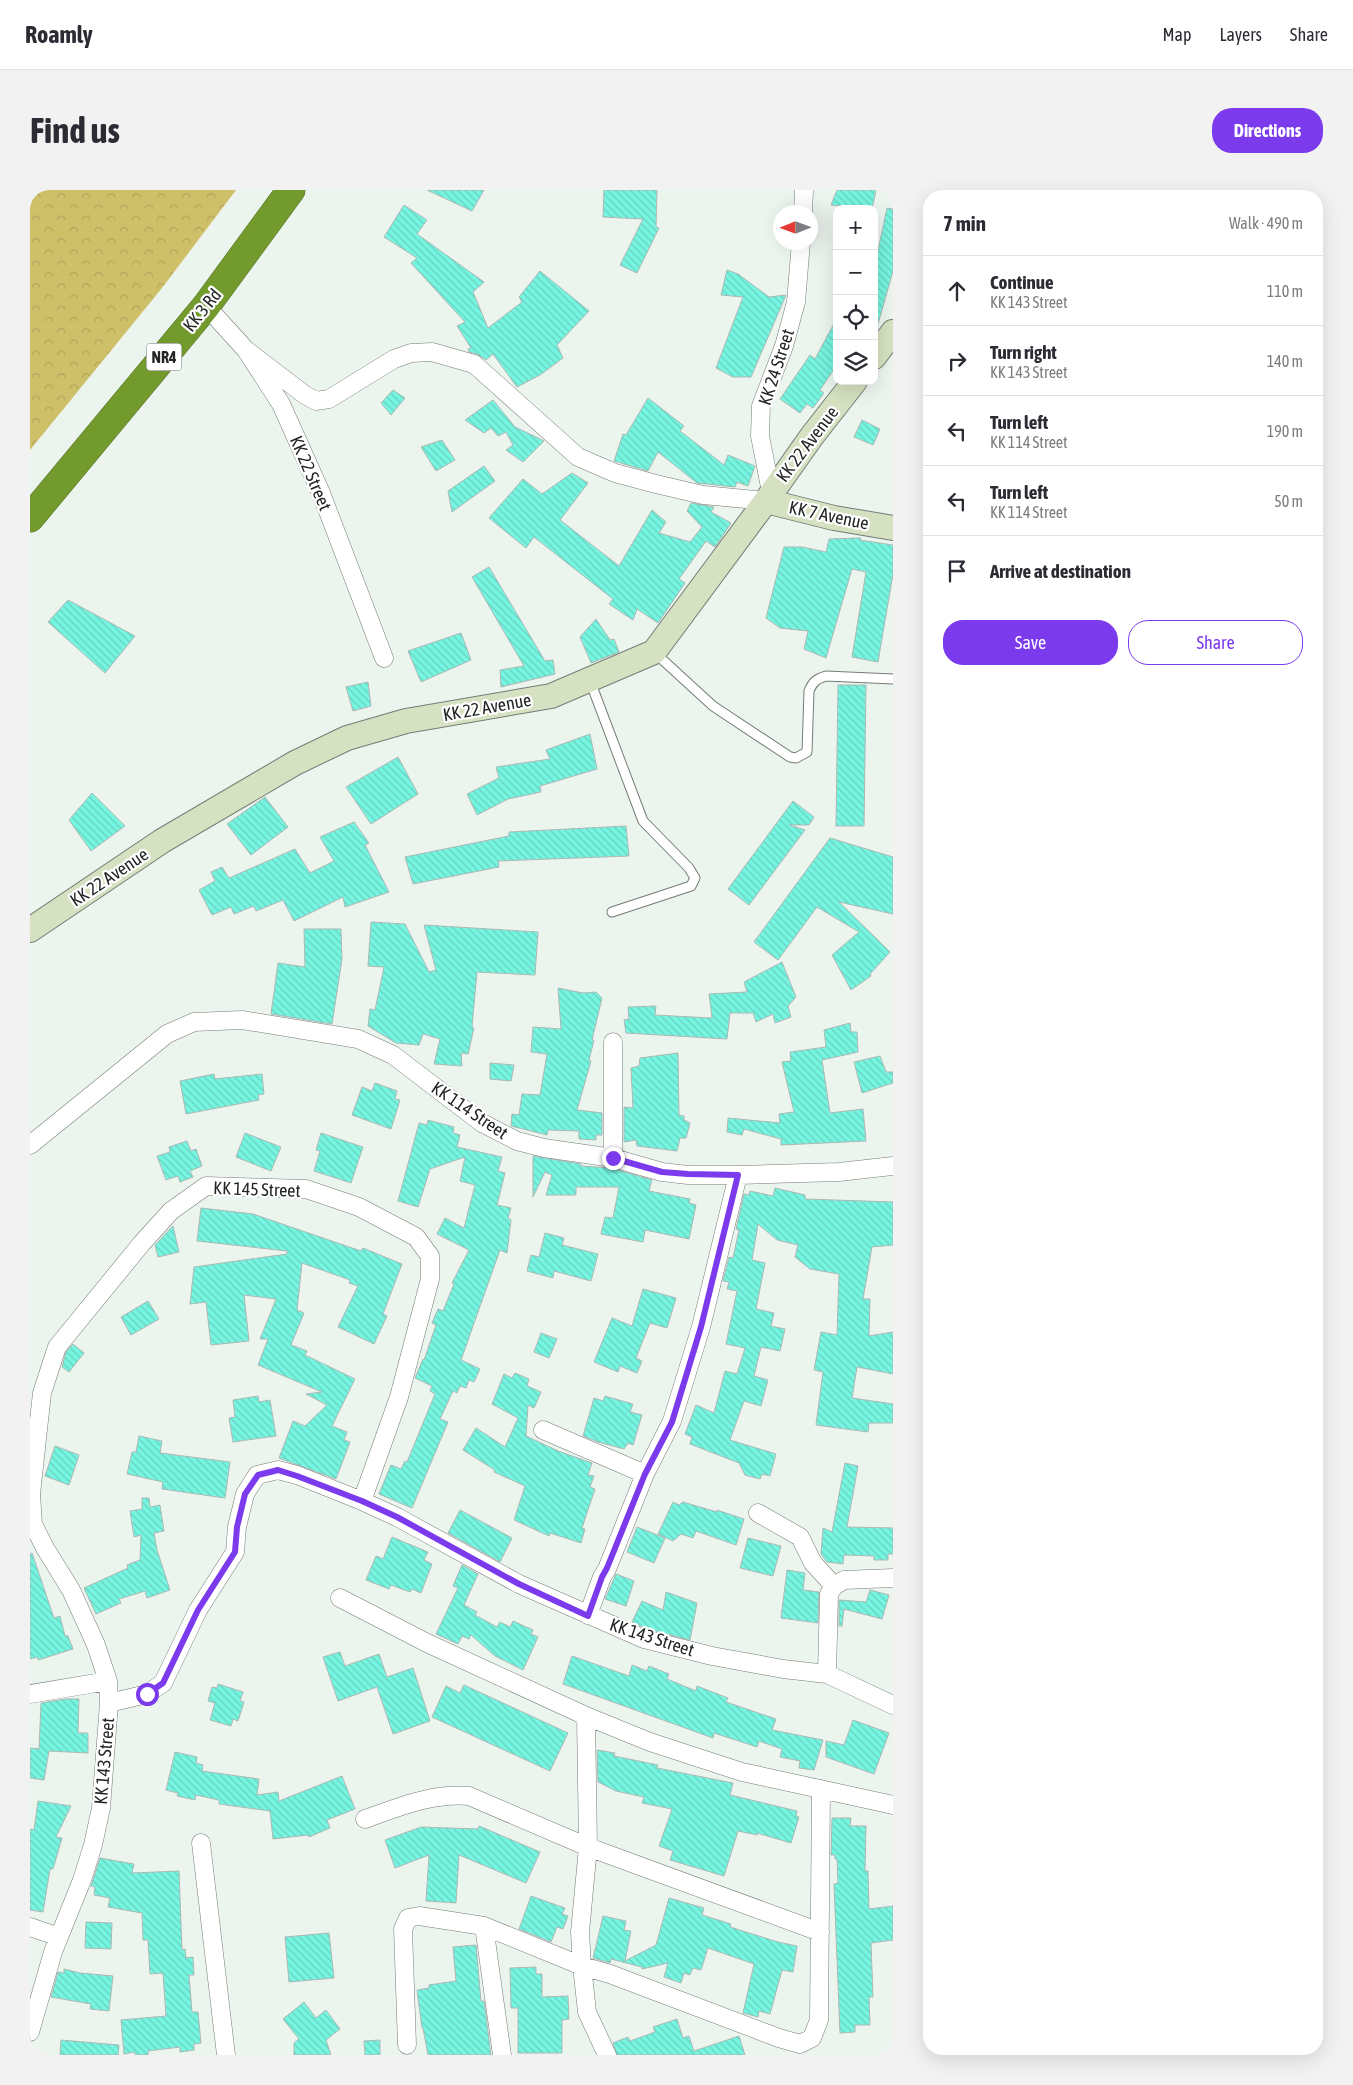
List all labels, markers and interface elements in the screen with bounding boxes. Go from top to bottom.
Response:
text: Roamly [25,21,93,48]
text: Map [1162,24,1191,45]
text: Layers [1219,24,1262,45]
text: Share [1290,24,1328,45]
button: Directions [1212,108,1323,153]
text: Find us [30,110,120,150]
north arrow [773,205,818,250]
map controls [833,205,878,385]
button: + [833,205,878,250]
text: 7 min [943,211,986,235]
text: Walk · 490 m [1229,214,1303,232]
button: − [833,250,878,295]
text: Continue [990,271,1054,293]
icon: ahead [943,277,971,305]
text: 110 m [1267,282,1303,300]
street label: KK 3 Rd [179,285,225,335]
text: KK 143 Street [990,293,1068,311]
button: locate [833,295,878,340]
street label: KK 24 Street [754,326,798,408]
button: layers [833,340,878,385]
text: Turn right [990,341,1057,363]
road number: NR4 [146,344,182,370]
icon: right [943,347,971,375]
text: 140 m [1267,352,1303,370]
text: KK 143 Street [990,363,1068,381]
street label: KK 22 Avenue [772,402,842,486]
text: Turn left [990,411,1048,433]
icon: left [943,417,971,445]
text: 190 m [1267,422,1303,440]
street label: KK 22 Street [286,433,336,513]
text: KK 114 Street [990,433,1068,451]
text: Turn left [990,481,1048,503]
icon: left [943,487,971,515]
text: 50 m [1274,492,1303,510]
street label: KK 7 Avenue [787,496,871,534]
text: KK 114 Street [990,503,1068,521]
icon: arrive [943,557,971,585]
text: Arrive at destination [990,560,1131,582]
button: Save [943,620,1118,665]
button: Share [1128,620,1303,665]
street label: KK 22 Avenue [441,689,533,725]
street label: KK 22 Avenue [66,843,152,911]
street label: KK 114 Street [428,1077,512,1143]
route end [602,1147,625,1170]
street label: KK 145 Street [213,1177,301,1201]
street label: KK 143 Street [607,1614,697,1660]
route start [136,1683,159,1706]
street label: KK 143 Street [90,1717,118,1805]

